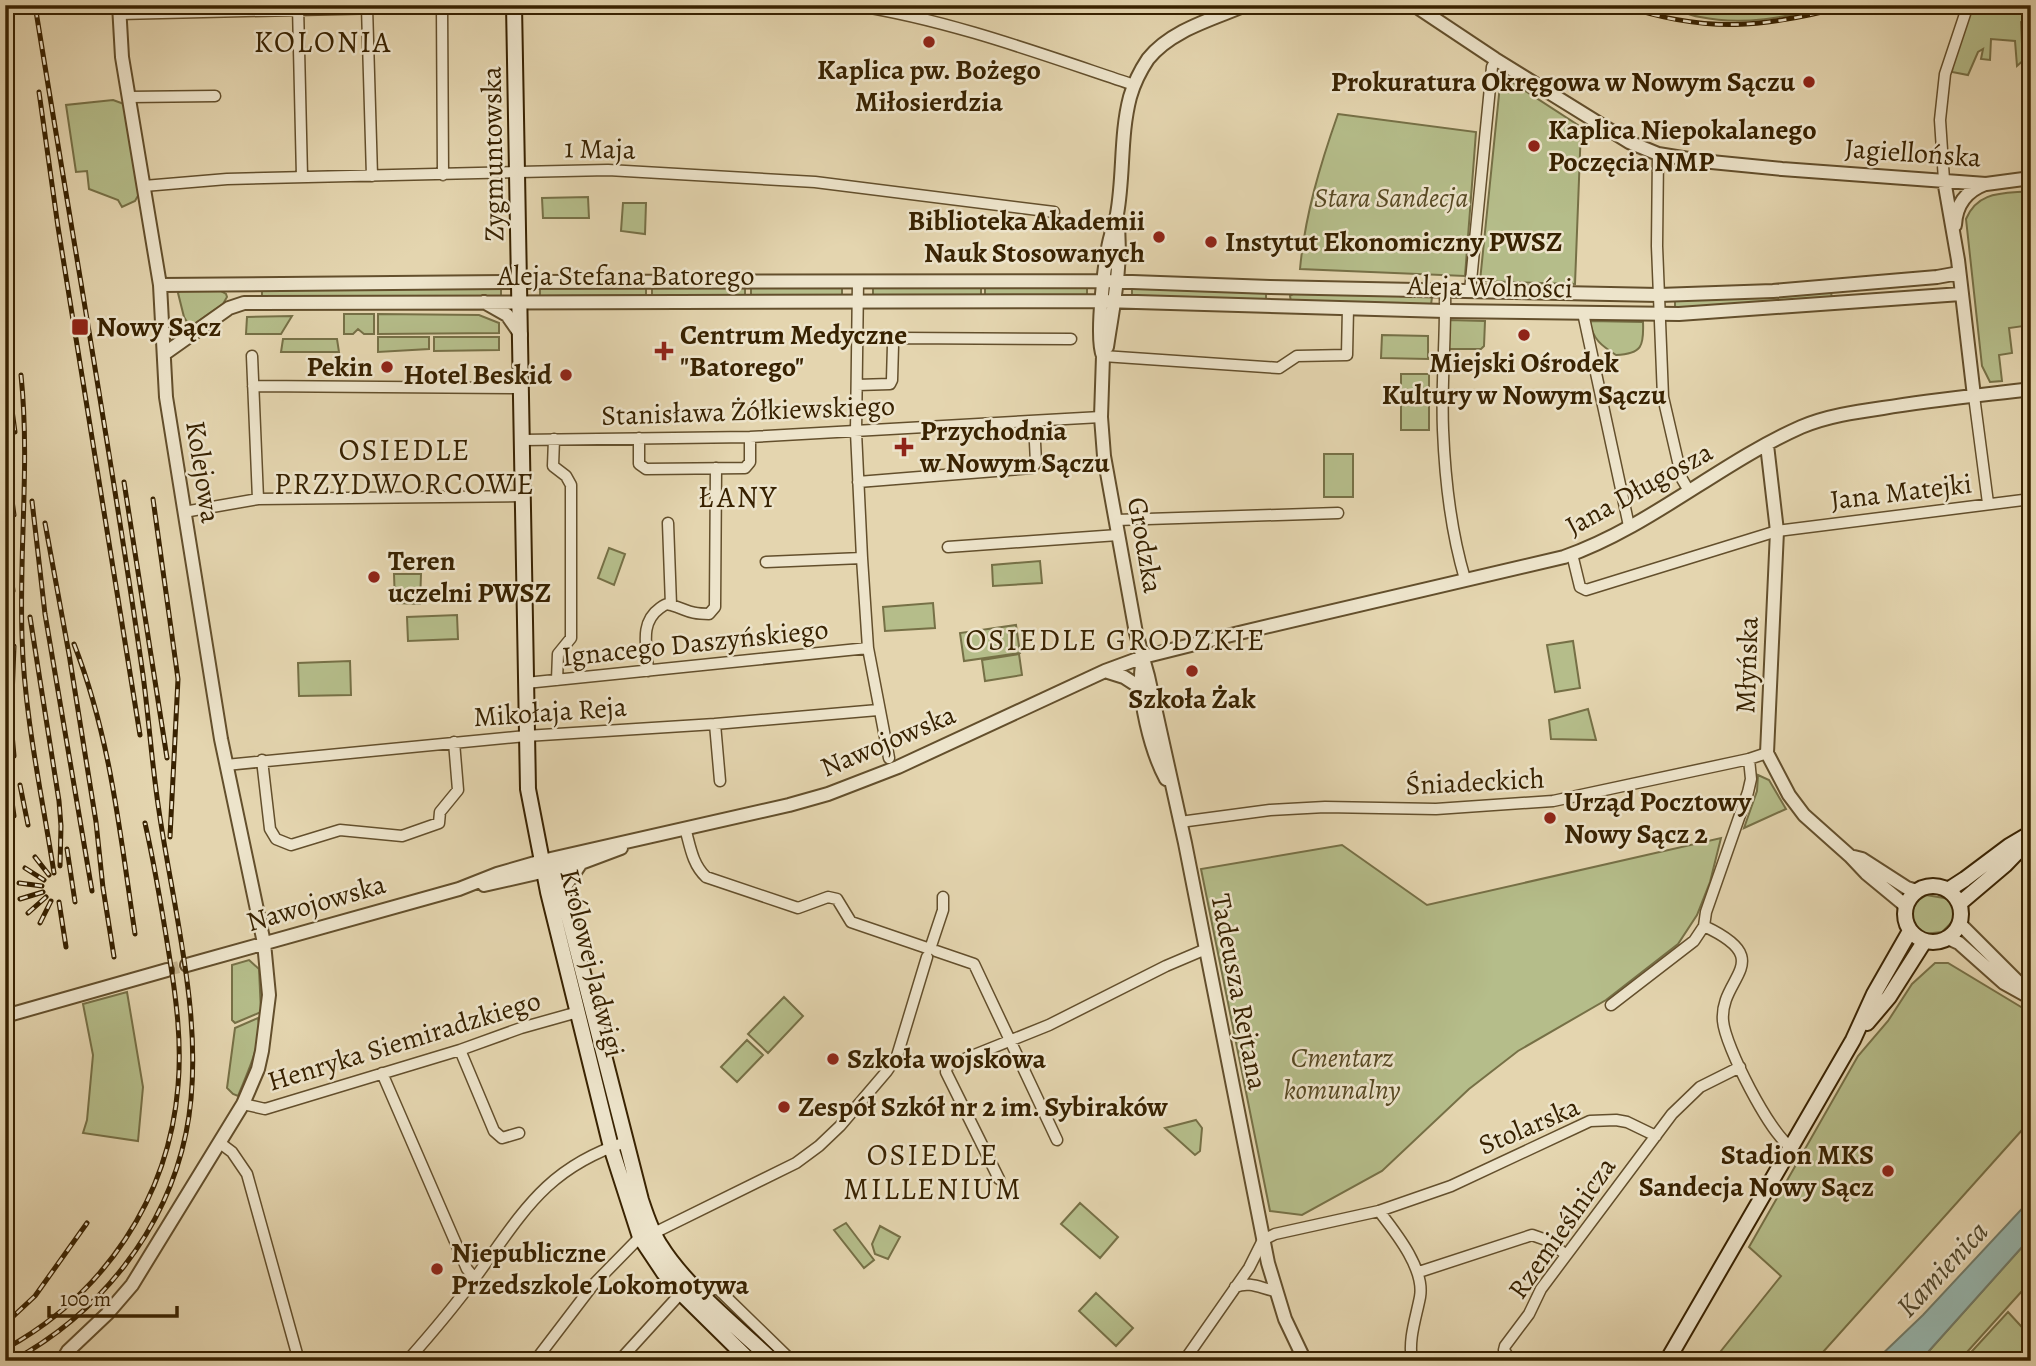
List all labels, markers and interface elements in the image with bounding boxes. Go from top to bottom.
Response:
district label: KOLONIA [254,22,392,62]
marker: Kaplica pw. Bożego Miłosierdzia [921,34,937,50]
place label: Kaplica pw. Bożego Miłosierdzia [817,51,1041,121]
place label: Prokuratura Okręgowa w Nowym Sączu [1331,63,1796,101]
street label: Zygmuntowska [472,66,514,242]
marker: Prokuratura Okręgowa w Nowym Sączu [1801,74,1817,90]
place label: Kaplica Niepokalanego Poczęcia NMP [1548,111,1817,181]
street label: 1 Maja [564,129,636,169]
street label: Jagiellońska [1843,129,1983,177]
marker: Kaplica Niepokalanego Poczęcia NMP [1526,138,1542,154]
park label: Stara Sandecja [1314,179,1468,217]
place label: Biblioteka Akademii Nauk Stosowanych [908,202,1145,272]
place label: Instytut Ekonomiczny PWSZ [1225,223,1562,261]
marker: Biblioteka Akademii Nauk Stosowanych [1151,229,1167,245]
marker: Instytut Ekonomiczny PWSZ [1203,234,1219,250]
street label: Aleja Stefana Batorego [497,257,754,295]
street label: Aleja Wolności [1406,267,1573,307]
place label: Nowy Sącz [96,308,222,346]
place label: Centrum Medyczne "Batorego" [680,316,907,386]
marker: Nowy Sącz [70,317,90,337]
marker: Miejski Ośrodek Kultury w Nowym Sączu [1516,327,1532,343]
marker: Centrum Medyczne "Batorego" [654,341,674,361]
place label: Miejski Ośrodek Kultury w Nowym Sączu [1382,344,1667,414]
place label: Pekin [307,348,373,386]
place label: Hotel Beskid [403,356,553,394]
marker: Pekin [379,359,395,375]
marker: Hotel Beskid [558,367,574,383]
street label: Stanisława Żółkiewskiego [601,387,895,435]
place label: Przychodnia w Nowym Sączu [919,412,1110,482]
street label: Kolejowa [176,418,230,526]
district label: OSIEDLE PRZYDWORCOWE [274,430,536,504]
street label: Jana Długosza [1559,433,1719,545]
marker: Przychodnia w Nowym Sączu [894,437,914,457]
street label: Jana Matejki [1828,464,1974,520]
district label: ŁANY [698,477,778,517]
street label: Grodzka [1118,494,1172,596]
place label: Teren uczelni PWSZ [388,542,551,612]
marker: Teren uczelni PWSZ [366,569,382,585]
street label: Ignacego Daszyńskiego [560,610,830,676]
street label: Młyńska [1726,616,1768,714]
district label: OSIEDLE GRODZKIE [966,620,1266,660]
marker: Szkoła Żak [1184,663,1200,679]
place label: Szkoła Żak [1128,680,1256,718]
street label: Mikołaja Reja [472,688,628,736]
street label: Nawojowska [815,696,961,786]
street label: Śniadeckich [1405,759,1545,805]
place label: Urząd Pocztowy Nowy Sącz 2 [1564,783,1752,853]
marker: Urząd Pocztowy Nowy Sącz 2 [1542,810,1558,826]
street label: Nawojowska [242,865,390,941]
street label: Królowej Jadwigi [550,865,634,1061]
street label: Tadeusza Rejtana [1201,891,1277,1093]
street label: Henryka Siemiradzkiego [263,981,545,1101]
park label: Cmentarz komunalny [1284,1039,1401,1109]
place label: Szkoła wojskowa [847,1040,1046,1078]
marker: Szkoła wojskowa [825,1051,841,1067]
place label: Zespół Szkół nr 2 im. Sybiraków [798,1088,1168,1126]
street label: Stolarska [1473,1088,1585,1164]
marker: Zespół Szkół nr 2 im. Sybiraków [776,1099,792,1115]
district label: OSIEDLE MILLENIUM [843,1135,1023,1209]
place label: Stadion MKS Sandecja Nowy Sącz [1639,1136,1874,1206]
street label: Rzemieślnicza [1499,1149,1625,1307]
marker: Stadion MKS Sandecja Nowy Sącz [1880,1163,1896,1179]
water label: Kamienica [1887,1212,1997,1326]
place label: Niepubliczne Przedszkole Lokomotywa [451,1234,749,1304]
marker: Niepubliczne Przedszkole Lokomotywa [429,1261,445,1277]
scale bar [49,1275,177,1319]
text: 100 m [60,1285,111,1313]

